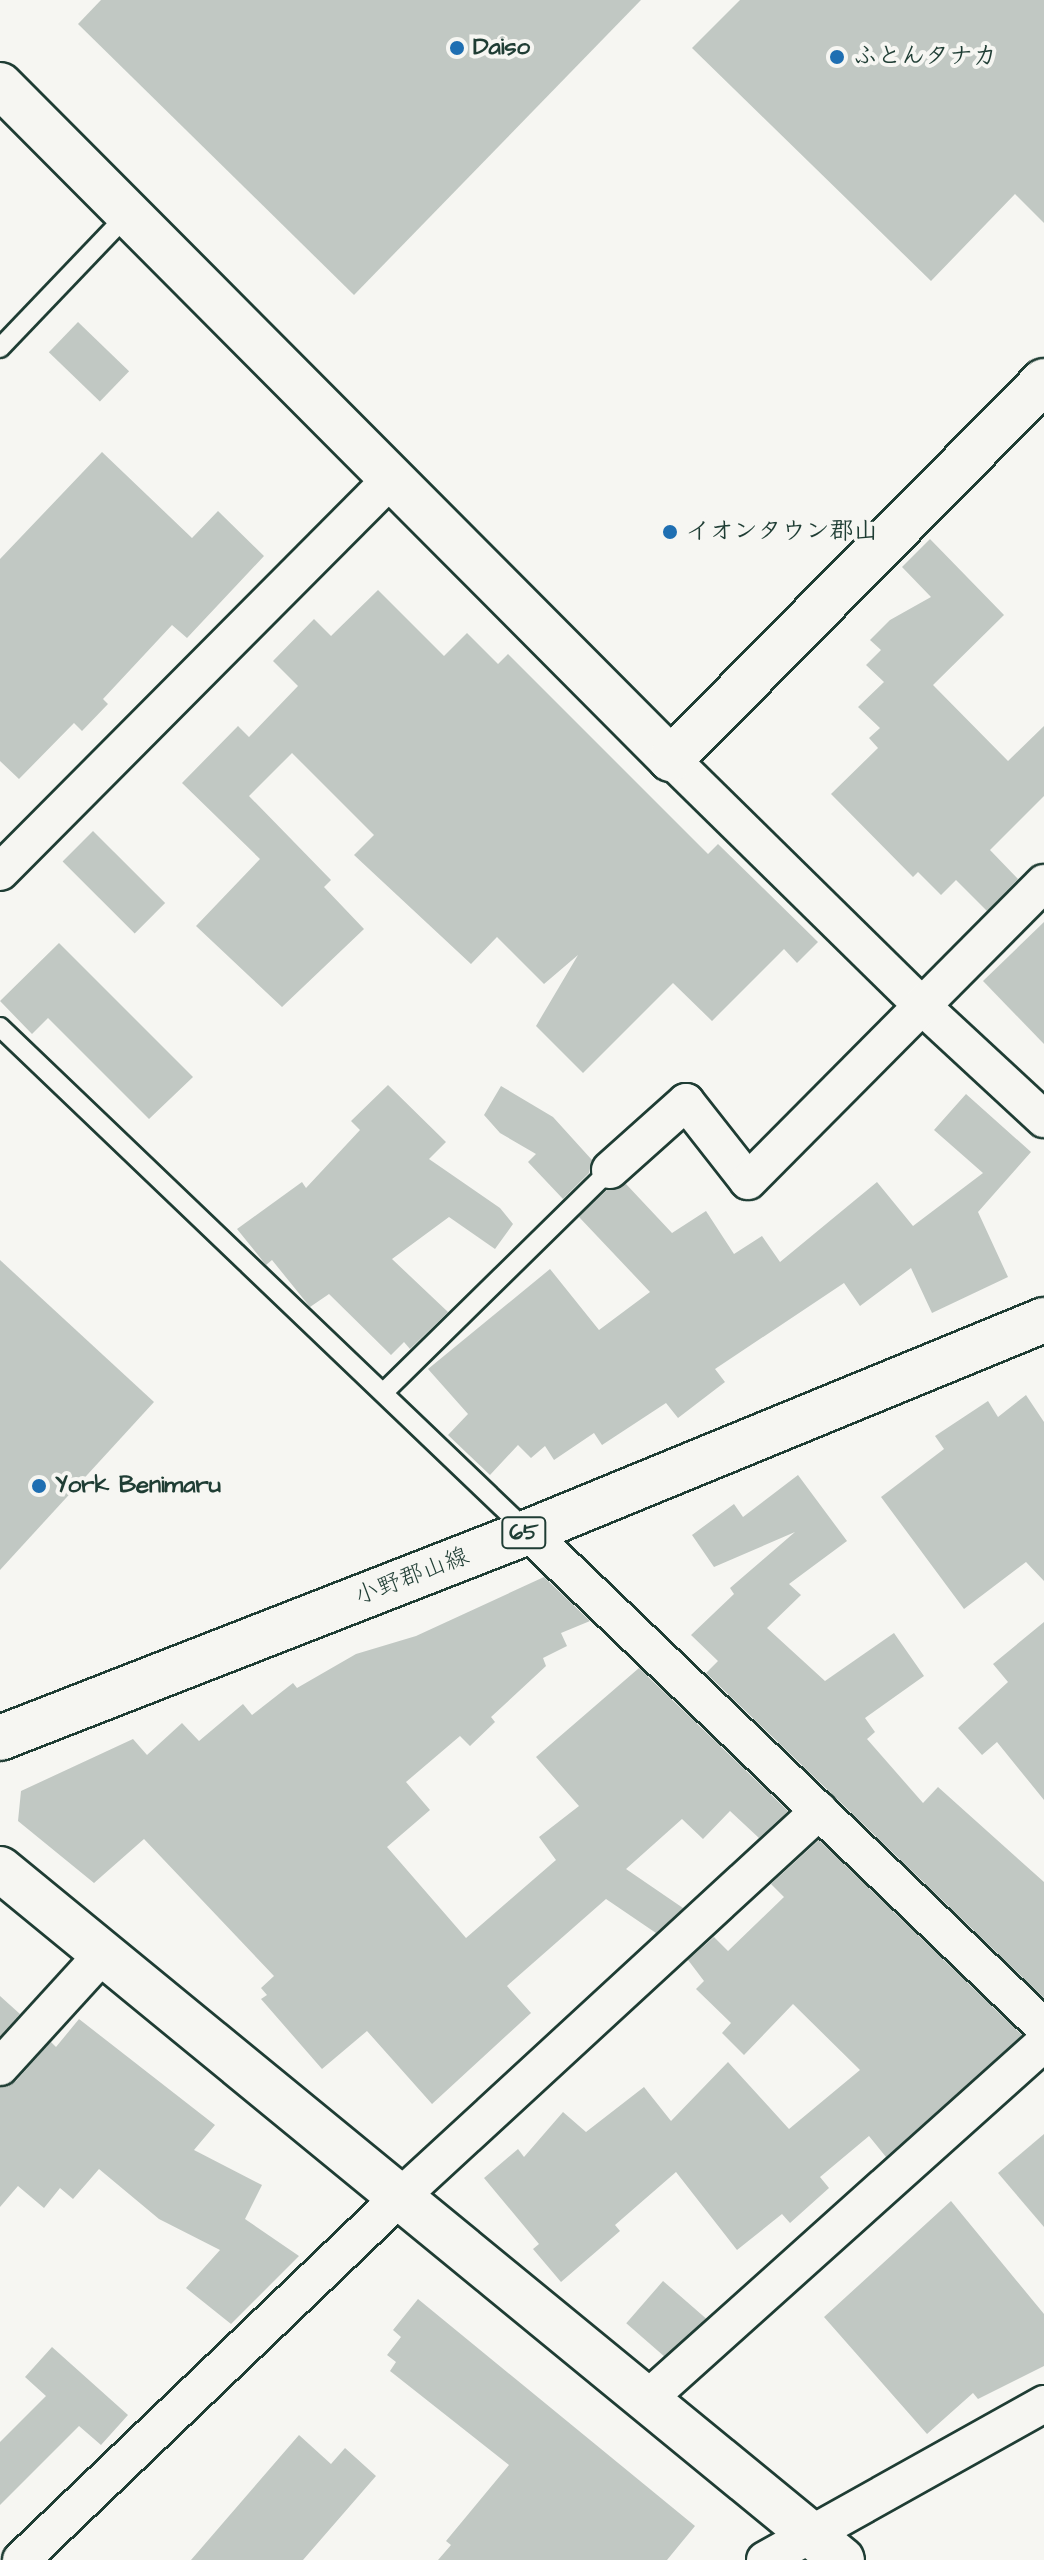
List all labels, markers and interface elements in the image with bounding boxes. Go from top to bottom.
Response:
place label: Daiso [473,34,530,62]
marker: Daiso [448,39,466,57]
place label: ふとんタナカ [853,43,997,71]
marker: ふとんタナカ [828,48,846,66]
place label: イオンタウン郡山 [686,518,878,546]
marker: イオンタウン郡山 [661,523,679,541]
place label: York Benimaru [55,1472,221,1500]
marker: York Benimaru [30,1477,48,1495]
road number: 65 [500,1515,548,1551]
street label: 小野郡山線 [351,1542,473,1612]

